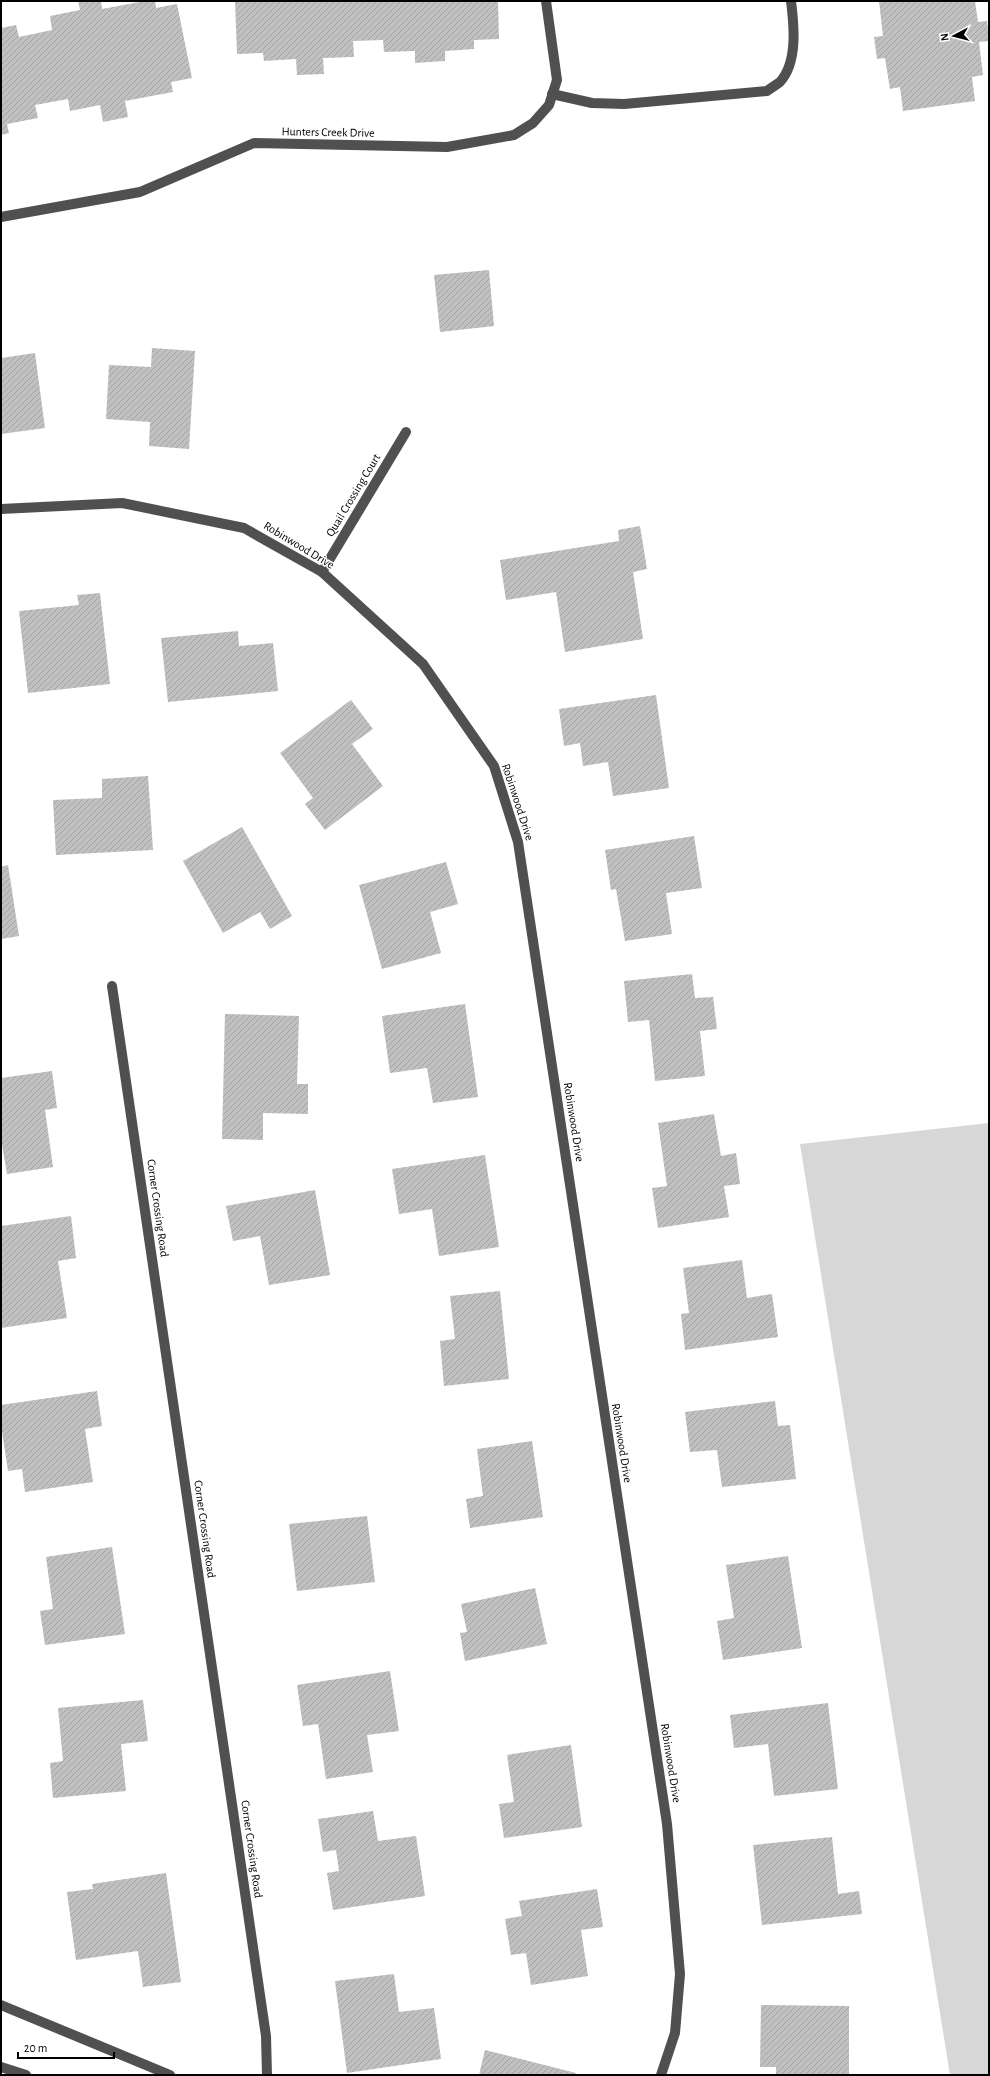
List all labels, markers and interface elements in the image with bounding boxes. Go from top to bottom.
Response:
north arrow [934,16,974,56]
text: N [939,33,950,42]
street label: Hunters Creek Drive [281,125,375,139]
street label: Quail Crossing Court [324,451,383,539]
street label: Robinwood Drive [262,519,336,571]
street label: Robinwood Drive [500,762,536,842]
street label: Robinwood Drive [562,1082,586,1162]
street label: Corner Crossing Road [145,1158,171,1258]
street label: Robinwood Drive [610,1403,634,1483]
street label: Corner Crossing Road [192,1479,218,1579]
street label: Robinwood Drive [659,1723,683,1803]
street label: Corner Crossing Road [239,1799,265,1899]
scale bar [18,2034,114,2060]
text: 20 m [24,2042,47,2054]

